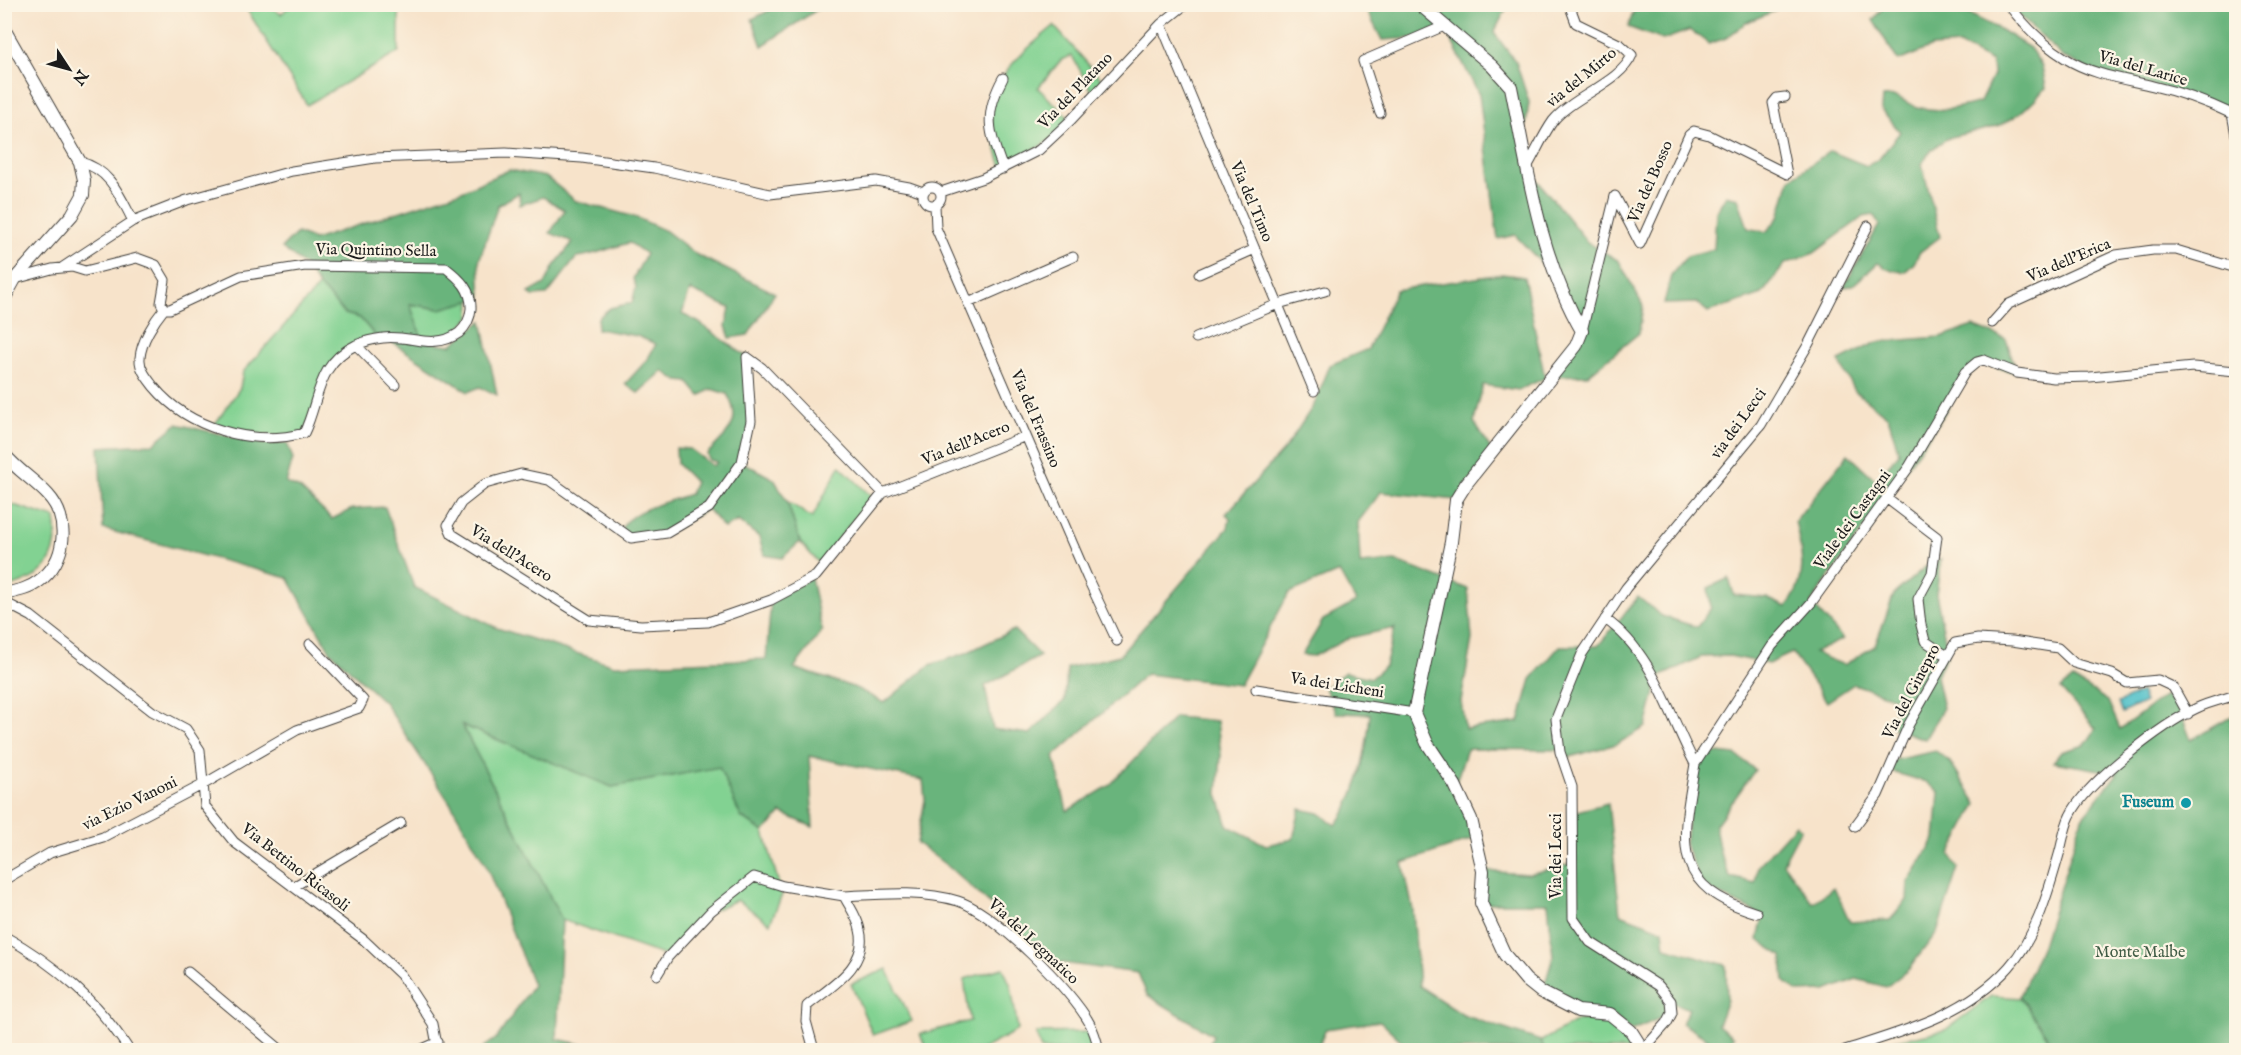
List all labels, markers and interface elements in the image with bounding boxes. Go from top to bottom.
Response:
north arrow [39,39,99,99]
street label: via del Mirto [1543,43,1622,112]
street label: Via del Larice [2095,47,2190,91]
street label: Via del Platano [1034,48,1118,134]
text: N [67,64,92,88]
street label: Via del Bosso [1624,137,1678,227]
street label: Via del Timo [1225,158,1277,246]
street label: Via dell'Erica [2023,234,2114,288]
street label: Via Quintino Sella [314,240,437,262]
street label: Via del Frassino [1005,366,1065,471]
street label: via dei Lecci [1707,385,1771,463]
street label: Via dell'Acero [918,417,1013,471]
street label: Viale dei Castagni [1810,466,1896,575]
street label: Via dell'Acero [465,520,556,587]
street label: Via del Ginepro [1878,641,1946,744]
street label: Va dei Licheni [1288,669,1385,703]
street label: via Ezio Vanoni [79,772,181,836]
place label: Fuseum [2122,793,2175,813]
marker: Fuseum [2179,796,2193,810]
street label: Via dei Lecci [1547,813,1567,900]
street label: Via Bettino Ricasoli [236,819,353,916]
street label: Via del Legnatico [983,894,1083,989]
park label: Monte Malbe [2095,943,2185,963]

